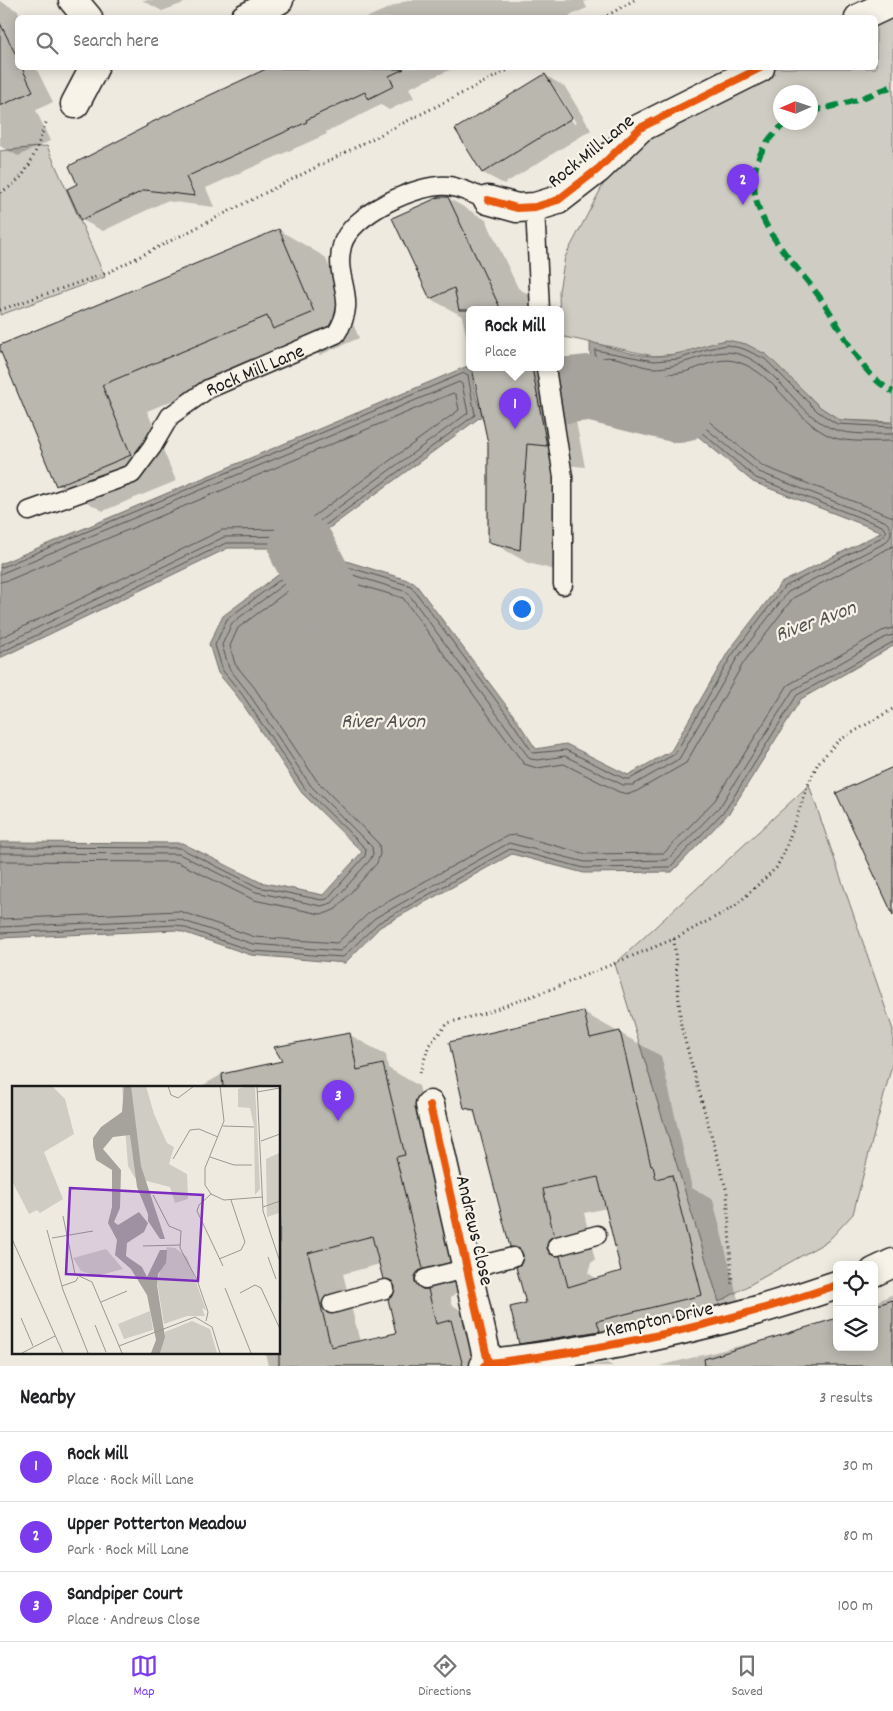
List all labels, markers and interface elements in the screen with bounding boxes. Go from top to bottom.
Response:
search box [15,15,878,70]
icon: search [33,29,61,57]
text: Search here [73,29,159,56]
north arrow [773,85,818,130]
street label: Rock Mill Lane [542,108,641,196]
pin: 2 [727,164,759,205]
popup [466,306,564,371]
text: Rock Mill [484,314,546,341]
street label: Rock Mill Lane [202,338,309,405]
text: Place [484,341,516,364]
pin: 1 [499,388,531,429]
water label: River Avon [771,594,862,651]
your location [509,596,535,622]
water label: River Avon [341,708,426,738]
pin: 3 [322,1080,354,1121]
inset map [12,1086,280,1354]
street label: Andrews Close [447,1173,499,1289]
map controls [833,1261,878,1351]
button: locate [833,1261,878,1306]
street label: Kempton Drive [603,1296,716,1346]
button: layers [833,1306,878,1351]
text: Nearby [20,1384,75,1414]
text: 3 results [819,1387,873,1410]
text: Rock Mill [67,1442,128,1469]
text: 1 [34,1455,38,1478]
text: 30 m [843,1455,873,1478]
text: Place · Rock Mill Lane [67,1469,194,1492]
text: Upper Potterton Meadow [67,1512,247,1539]
text: 2 [33,1525,40,1548]
text: 80 m [843,1525,873,1548]
text: Park · Rock Mill Lane [67,1539,189,1562]
text: Sandpiper Court [67,1582,183,1609]
text: 3 [32,1595,40,1618]
text: 100 m [837,1595,873,1618]
text: Place · Andrews Close [67,1609,200,1632]
tab: Map [130,1652,158,1702]
tab: Directions [418,1652,471,1702]
tab: Saved [732,1652,763,1702]

